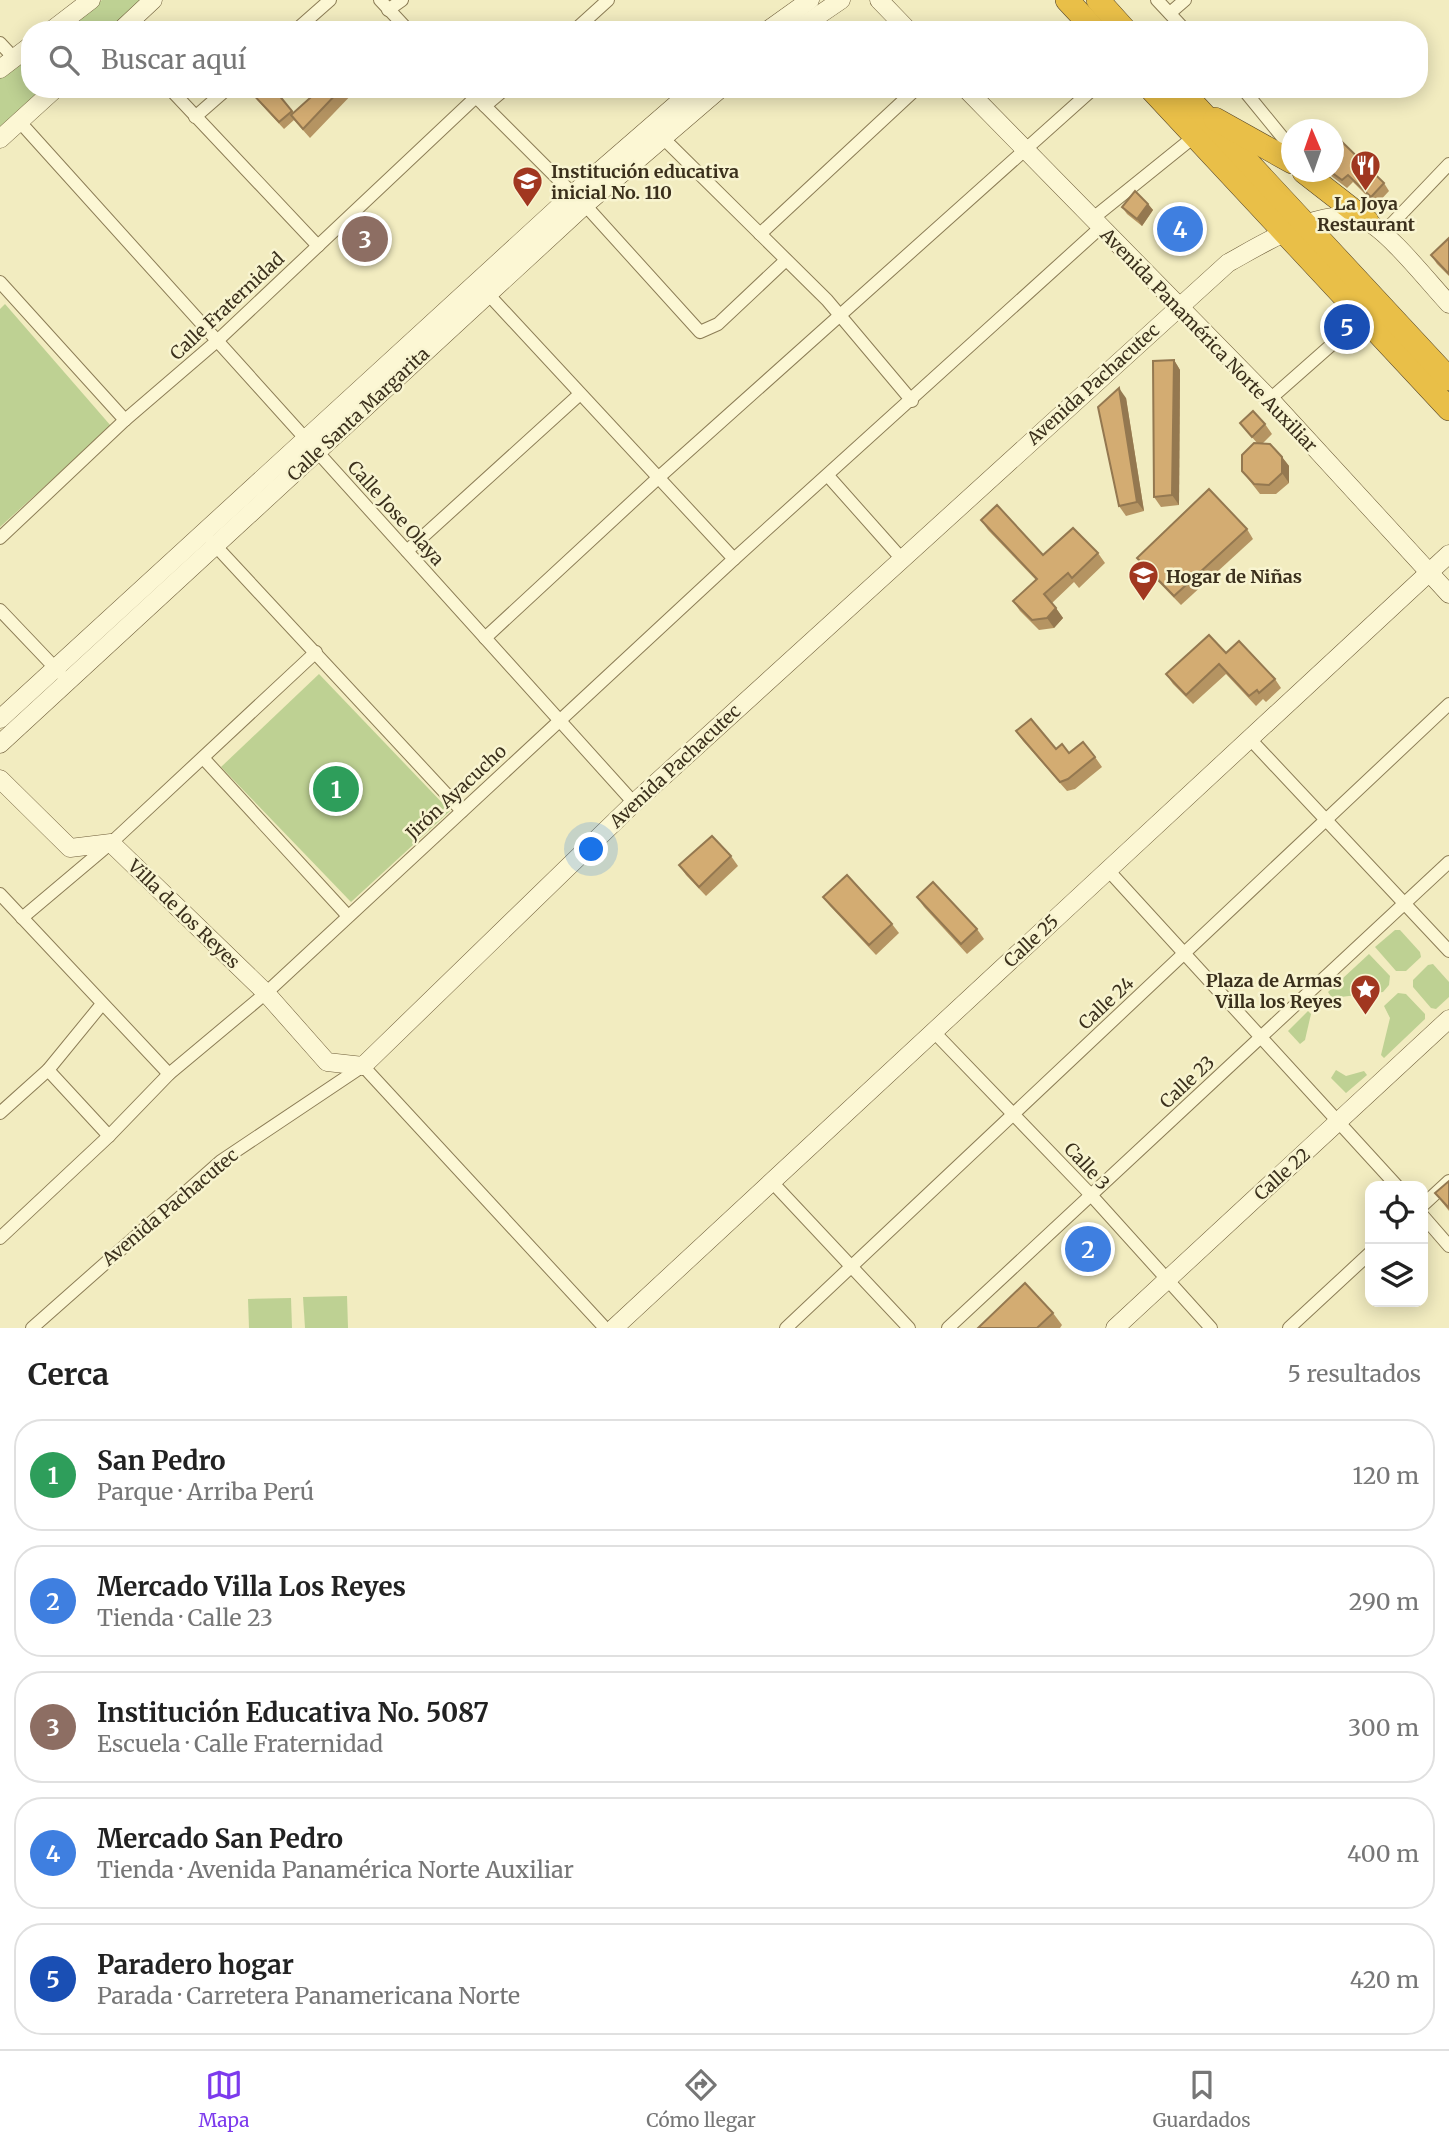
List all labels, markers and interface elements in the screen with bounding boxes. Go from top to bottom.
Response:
search box [21,21,1428,98]
icon: search [45,41,83,79]
text: Buscar aquí [101,43,246,76]
north arrow [1281,119,1344,182]
restaurant icon: La Joya Restaurant [1349,148,1383,192]
place label: Institución educativa inicial No. 110 [551,160,739,204]
school or university icon: Institución educativa inicial No. 110 [511,164,545,208]
place label: La Joya Restaurant [1317,192,1416,236]
pin: 4 [1157,203,1203,255]
pin: 3 [342,213,388,265]
street label: Avenida Panamérica Norte Auxiliar [1095,223,1322,457]
street label: Calle Fraternidad [165,247,289,365]
pin: 5 [1324,301,1370,353]
street label: Avenida Pachacutec [1021,318,1164,450]
street label: Calle Santa Margarita [282,342,434,486]
street label: Calle Jose Olaya [343,456,449,571]
school or university icon: Hogar de Niñas [1126,559,1160,603]
place label: Hogar de Niñas [1166,565,1302,588]
street label: Avenida Pachacutec [604,699,745,833]
street label: Jirón Ayacucho [400,739,511,845]
pin: 1 [313,763,359,815]
your location [574,832,608,866]
street label: Villa de los Reyes [122,854,245,973]
street label: Calle 25 [999,910,1063,972]
place label: Plaza de Armas Villa los Reyes [1206,969,1342,1013]
street label: Calle 24 [1073,972,1139,1034]
place icon: Plaza de Armas Villa los Reyes [1348,973,1382,1017]
street label: Calle 23 [1155,1051,1219,1113]
street label: Calle 3 [1059,1137,1115,1195]
street label: Avenida Pachacutec [96,1143,243,1271]
street label: Calle 22 [1249,1143,1315,1205]
map controls [1365,1181,1428,1307]
button: locate [1365,1181,1428,1244]
pin: 2 [1065,1223,1111,1275]
button: layers [1365,1244,1428,1307]
text: Cerca [28,1355,109,1393]
text: 5 resultados [1288,1359,1421,1388]
text: San Pedro [97,1444,226,1477]
text: 1 [48,1461,58,1490]
text: 120 m [1353,1461,1419,1490]
text: Parque · Arriba Perú [97,1477,314,1506]
text: Mercado Villa Los Reyes [97,1570,406,1603]
text: 2 [46,1587,60,1616]
text: 290 m [1349,1587,1419,1616]
text: Tienda · Calle 23 [97,1603,273,1632]
text: Institución Educativa No. 5087 [97,1696,489,1729]
text: 3 [46,1713,60,1742]
text: 300 m [1348,1713,1419,1742]
text: Escuela · Calle Fraternidad [97,1729,383,1758]
text: Mercado San Pedro [97,1822,343,1855]
text: 4 [46,1839,60,1868]
text: 400 m [1347,1839,1419,1868]
text: Tienda · Avenida Panamérica Norte Auxiliar [97,1855,574,1884]
text: Paradero hogar [97,1948,294,1981]
text: 5 [46,1965,60,1994]
text: 420 m [1350,1965,1419,1994]
text: Parada · Carretera Panamericana Norte [97,1981,520,2010]
tab: Mapa [198,2066,249,2132]
tab: Cómo llegar [646,2066,756,2132]
tab: Guardados [1153,2066,1250,2132]

